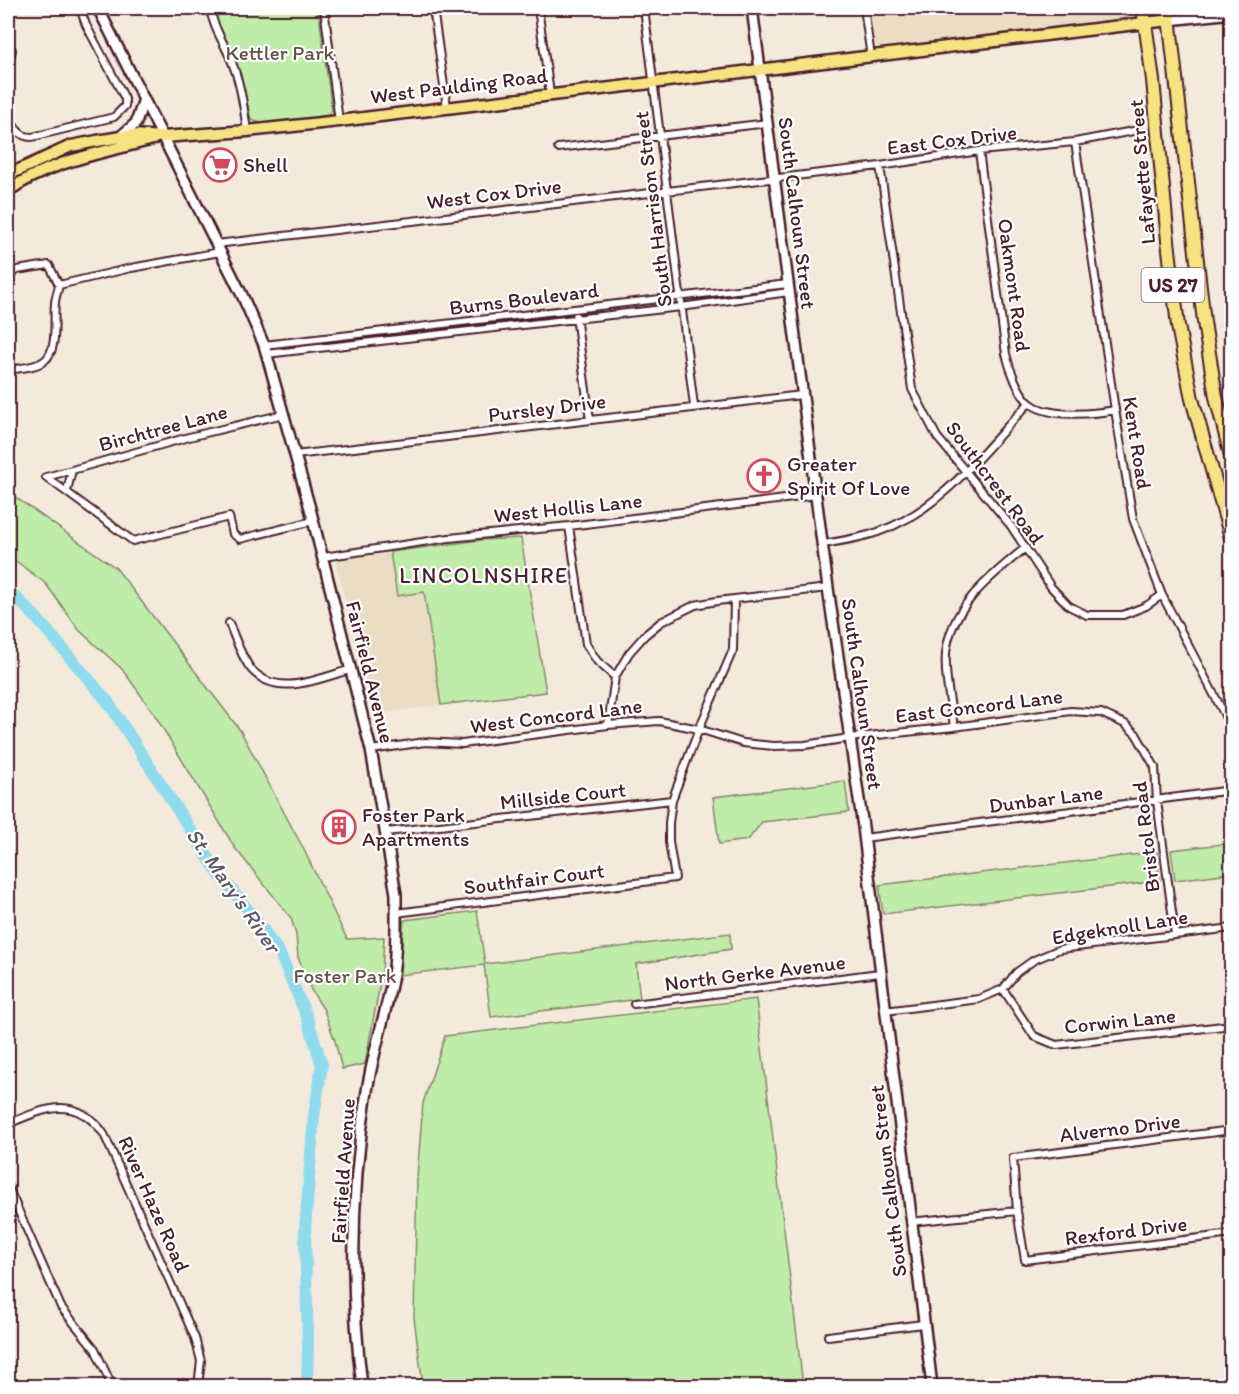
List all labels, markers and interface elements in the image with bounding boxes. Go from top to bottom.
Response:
park label: Kettler Park [226,40,335,65]
street label: West Paulding Road [369,62,550,109]
street label: Lafayette Street [1123,98,1160,246]
street label: South Harrison Street [628,110,677,308]
street label: South Calhoun Street [773,116,822,310]
street label: East Cox Drive [886,119,1018,160]
supermarket icon: Shell [202,147,238,183]
place label: Shell [243,152,288,177]
street label: West Cox Drive [425,173,563,214]
street label: Oakmont Road [993,217,1036,353]
road number: US 27 [1142,268,1204,302]
street label: Burns Boulevard [448,277,601,320]
street label: Pursley Drive [487,388,607,427]
street label: Kent Road [1118,395,1157,492]
street label: Birchtree Lane [96,398,230,457]
street label: Southcrest Road [941,416,1050,550]
place label: Greater Spirit Of Love [787,451,910,500]
church icon: Greater Spirit Of Love [746,458,782,494]
street label: West Hollis Lane [492,487,643,528]
district label: LINCOLNSHIRE [399,562,569,589]
street label: South Calhoun Street [837,597,888,791]
street label: Fairfield Avenue [341,598,400,746]
street label: East Concord Lane [894,683,1064,728]
street label: West Concord Lane [468,693,643,738]
street label: Millside Court [499,776,627,815]
street label: Dunbar Lane [987,779,1105,818]
street label: Bristol Road [1126,780,1165,894]
place label: Foster Park Apartments [362,802,469,851]
building icon: Foster Park Apartments [321,809,357,845]
water label: St. Mary's River [181,823,288,960]
street label: Southfair Court [462,857,606,900]
street label: Edgeknoll Lane [1050,903,1190,950]
street label: North Gerke Avenue [663,949,847,996]
park label: Foster Park [293,963,397,988]
street label: Corwin Lane [1063,1002,1177,1039]
street label: South Calhoun Street [863,1084,912,1278]
street label: Fairfield Avenue [325,1097,360,1245]
street label: Alverno Drive [1058,1108,1182,1147]
street label: River Haze Road [113,1132,196,1276]
street label: Rexford Drive [1063,1211,1189,1250]

